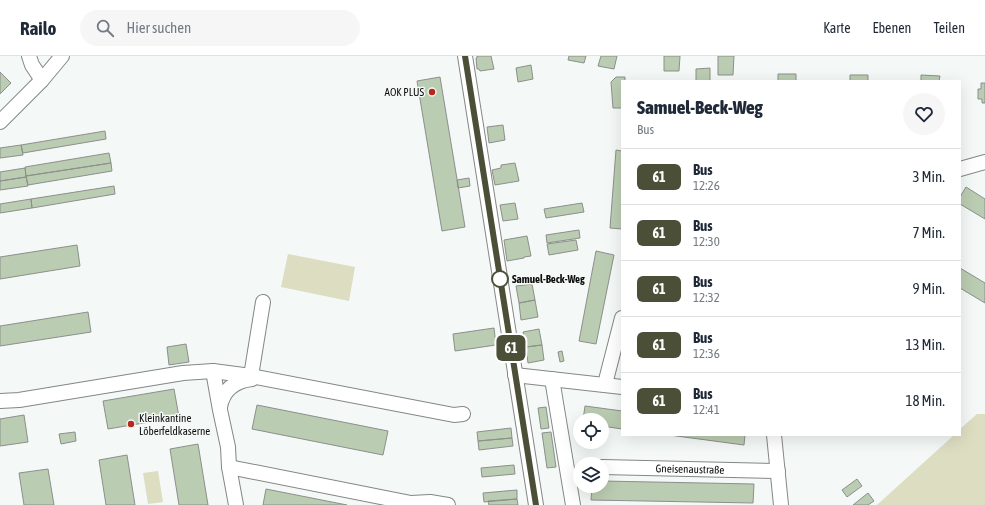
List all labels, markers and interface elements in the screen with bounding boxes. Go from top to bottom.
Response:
search box [80,10,360,46]
text: Railo [20,17,56,39]
icon: search [94,17,116,39]
text: Hier suchen [126,19,191,36]
text: Karte [823,20,850,36]
text: Ebenen [872,20,911,36]
text: Teilen [933,20,965,36]
place label: AOK PLUS [385,86,424,98]
marker: AOK PLUS [427,87,437,97]
button: heart [903,93,945,135]
text: Samuel-Beck-Weg [637,96,763,118]
text: Bus [637,122,654,137]
text: Bus [693,161,713,178]
text: 3 Min. [912,168,945,185]
text: 61 [652,169,666,185]
text: 12:26 [693,178,720,193]
text: Bus [693,217,713,234]
text: 7 Min. [912,224,945,241]
text: 61 [652,225,666,241]
text: 12:30 [693,234,720,249]
marker: Samuel-Beck-Weg [491,270,509,288]
place label: Samuel-Beck-Weg [512,273,585,285]
text: Bus [693,273,713,290]
text: 9 Min. [912,280,945,297]
text: 61 [652,281,666,297]
text: 12:32 [693,290,720,305]
text: Bus [693,329,713,346]
line badge: 61 [493,335,529,361]
text: 13 Min. [905,336,945,353]
text: 61 [652,337,666,353]
text: 61 [504,340,518,356]
text: 12:36 [693,346,720,361]
text: Bus [693,385,713,402]
text: 18 Min. [905,392,945,409]
text: 61 [652,393,666,409]
text: 12:41 [693,402,720,417]
place label: Kleinkantine Löberfeldkaserne [139,412,210,437]
map controls [573,413,609,493]
button: locate [573,413,609,449]
marker: Kleinkantine Löberfeldkaserne [126,419,136,429]
button: layers [573,457,609,493]
street label: Gneisenaustraße [655,462,725,476]

